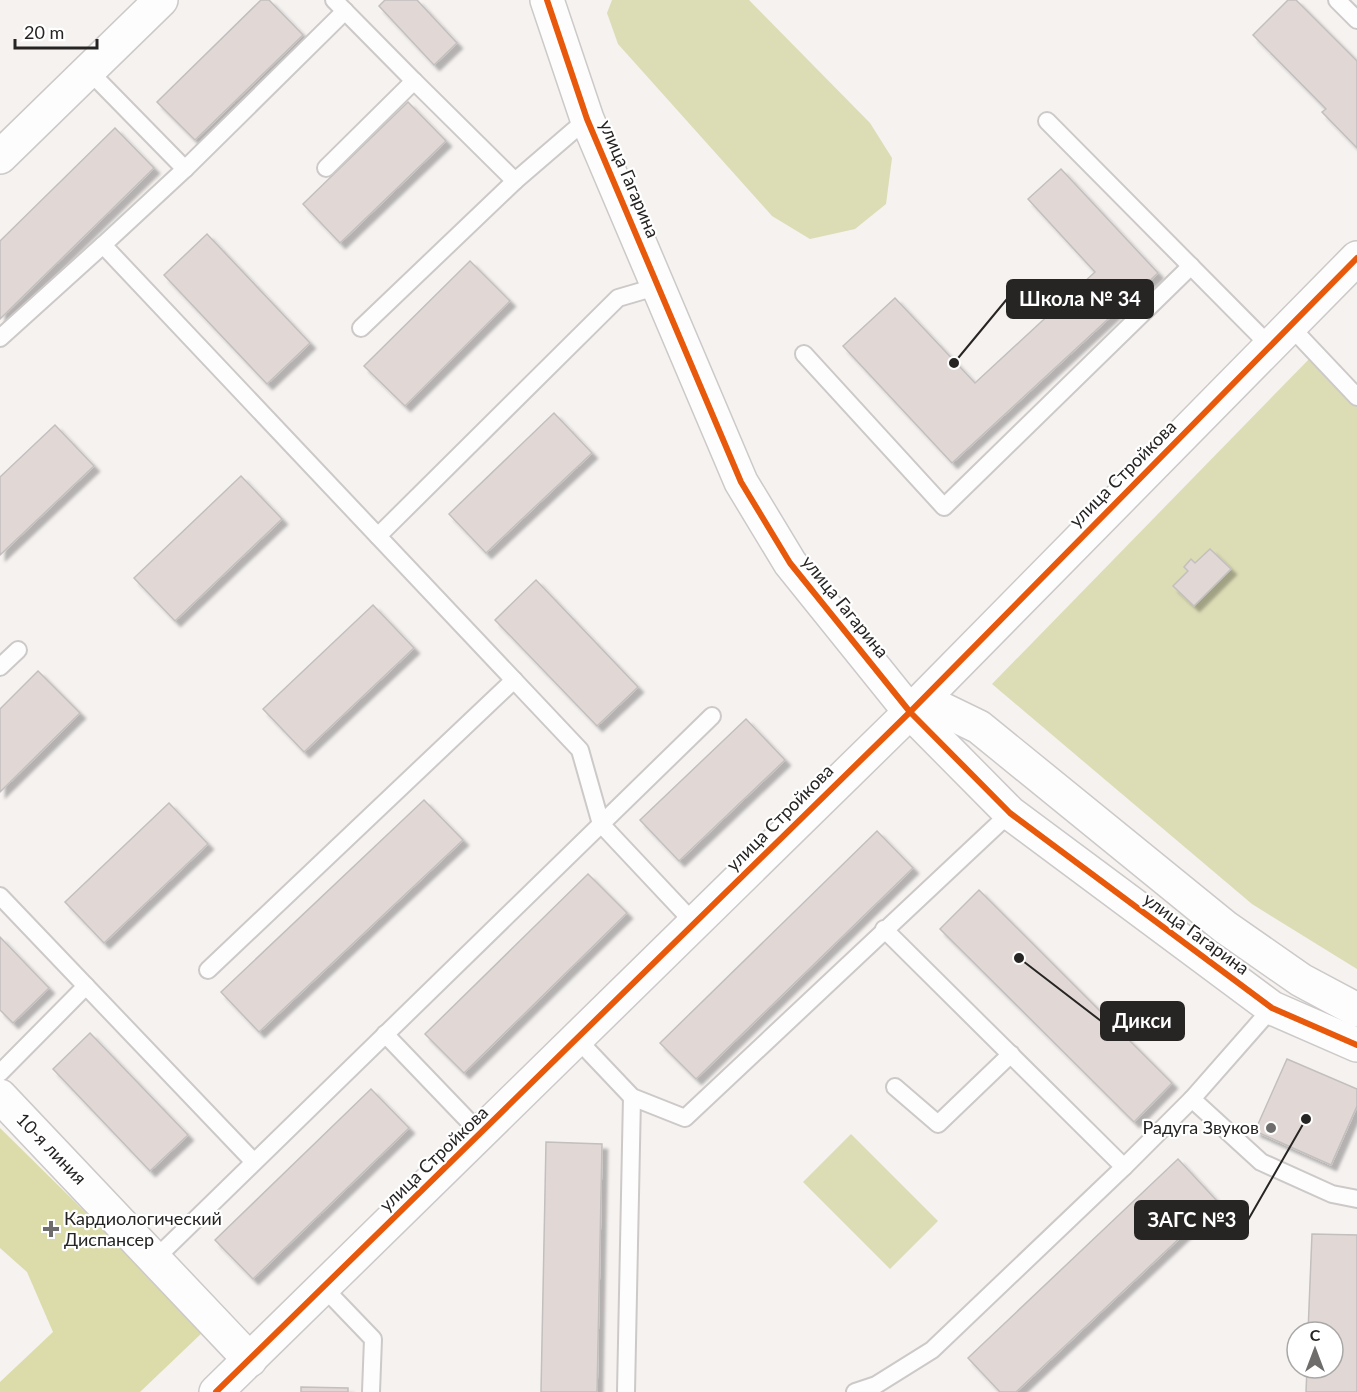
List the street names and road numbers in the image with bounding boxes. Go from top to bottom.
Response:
street label: улица Гагарина [595,117,665,241]
street label: улица Стройкова [1064,415,1180,531]
street label: улица Гагарина [798,551,894,662]
street label: улица Стройкова [721,759,837,875]
street label: улица Гагарина [1139,887,1254,979]
street label: улица Стройкова [375,1101,492,1216]
street label: 10-я линия [12,1108,91,1189]

